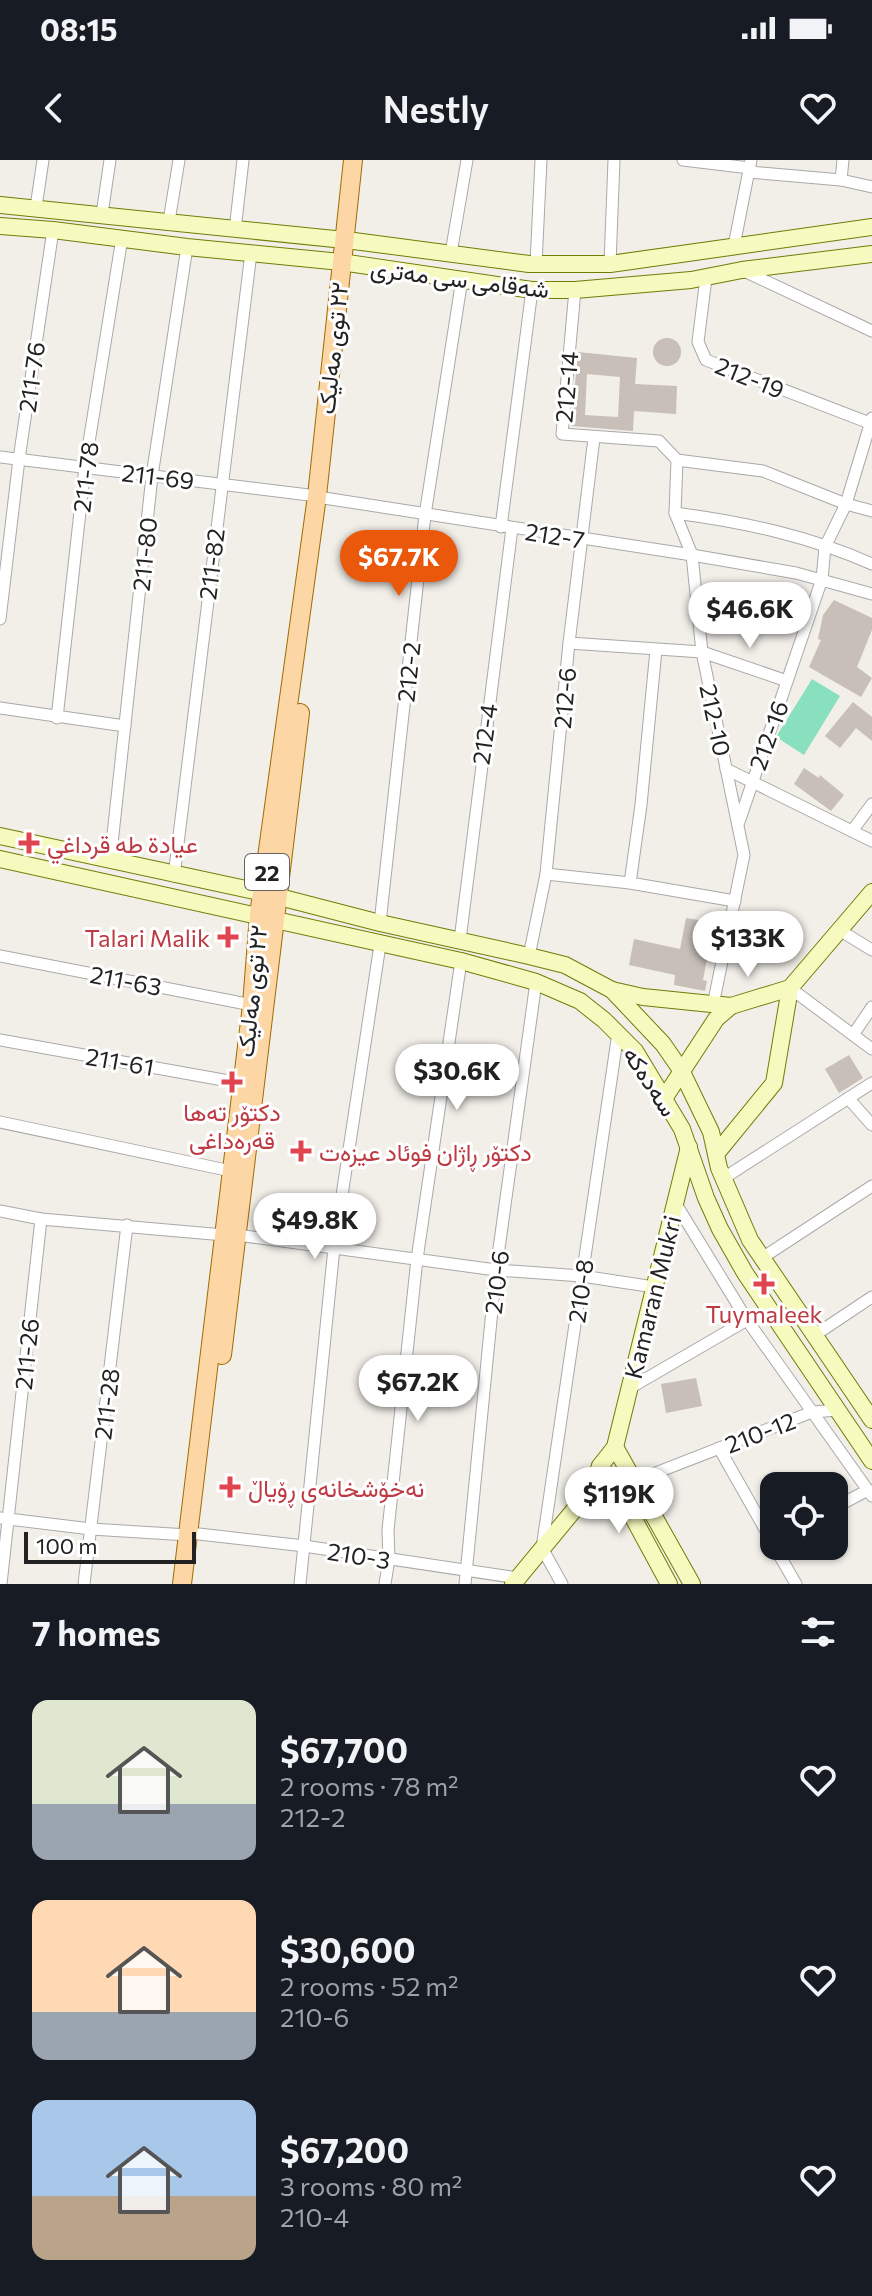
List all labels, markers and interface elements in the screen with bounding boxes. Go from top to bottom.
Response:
text: 08:15 [40,10,118,47]
icon: back [32,86,76,130]
text: Nestly [383,86,489,130]
icon: heart [796,86,840,130]
street label: شەقامی سی مەتری [369,253,551,305]
street label: ٢٢ توی مەلیک [311,280,355,416]
street label: 211-76 [12,340,50,414]
street label: 212-14 [548,350,584,424]
street label: 212-19 [711,350,789,404]
street label: 211-78 [66,440,104,514]
street label: 211-69 [120,457,196,495]
street label: 211-80 [126,516,162,592]
street label: 212-7 [523,516,587,554]
street label: 211-82 [192,527,230,601]
pin: $67.7K [334,530,464,598]
text: $67.7K [358,540,440,571]
pin: $46.6K [685,582,815,650]
text: $46.6K [706,592,794,623]
street label: 212-2 [390,640,426,704]
street label: 212-6 [547,666,581,730]
street label: 212-10 [694,681,738,759]
street label: 212-16 [742,696,794,774]
street label: 212-4 [465,702,503,766]
place label: عيادة طه قرداغي [47,829,198,864]
marker: عيادة طه قرداغي [18,832,40,854]
road number: 22 [245,854,289,890]
pin: $133K [692,911,804,979]
text: $133K [711,921,786,952]
place label: Talari Malik [85,923,210,952]
street label: ٢٢ توی مەلیک [230,923,274,1059]
marker: Talari Malik [217,926,239,948]
street label: 211-63 [88,959,164,1001]
street label: 211-61 [84,1041,156,1081]
street label: سەدەکە [618,1041,684,1121]
pin: $30.6K [392,1044,522,1112]
text: $30.6K [413,1054,501,1085]
marker: دکتۆر تەها قەرەداغی [221,1071,243,1093]
place label: دکتۆر تەها قەرەداغی [183,1097,281,1156]
place label: دکتۆر ڕاژان فوئاد عیزەت [319,1137,532,1172]
marker: دکتۆر ڕاژان فوئاد عیزەت [290,1140,312,1162]
pin: $49.8K [250,1193,380,1261]
text: $49.8K [271,1203,359,1234]
street label: Kamaran Mukri [618,1212,686,1382]
street label: 210-6 [478,1249,514,1315]
street label: 210-8 [561,1257,599,1325]
marker: Tuymaleek [753,1273,775,1295]
place label: Tuymaleek [705,1299,823,1328]
street label: 211-26 [8,1317,44,1391]
pin: $67.2K [353,1355,483,1423]
text: $67.2K [377,1365,459,1396]
street label: 211-28 [87,1367,125,1441]
street label: 210-12 [721,1405,799,1459]
pin: $119K [563,1467,675,1535]
map controls [760,1472,848,1560]
button: locate [760,1472,848,1560]
place label: نەخۆشخانەی ڕۆیاڵ [248,1473,424,1508]
marker: نەخۆشخانەی ڕۆیاڵ [219,1476,241,1498]
text: $119K [583,1477,655,1508]
scale bar [24,1528,196,1564]
text: 100 m [36,1532,98,1559]
street label: 210-3 [326,1536,392,1574]
icon: filters [796,1610,840,1654]
text: 7 homes [32,1611,161,1653]
text: $67,700 [280,1728,408,1770]
icon: home [96,1732,192,1828]
icon: heart [796,1758,840,1802]
text: 2 rooms · 78 m² [280,1770,459,1801]
text: 212-2 [280,1801,345,1832]
text: $30,600 [280,1928,416,1970]
icon: home [96,1932,192,2028]
icon: heart [796,1958,840,2002]
text: 2 rooms · 52 m² [280,1970,458,2001]
text: 210-6 [280,2001,349,2032]
text: $67,200 [280,2128,409,2170]
icon: home [96,2132,192,2228]
icon: heart [796,2158,840,2202]
text: 3 rooms · 80 m² [280,2170,462,2201]
text: 210-4 [280,2201,349,2232]

